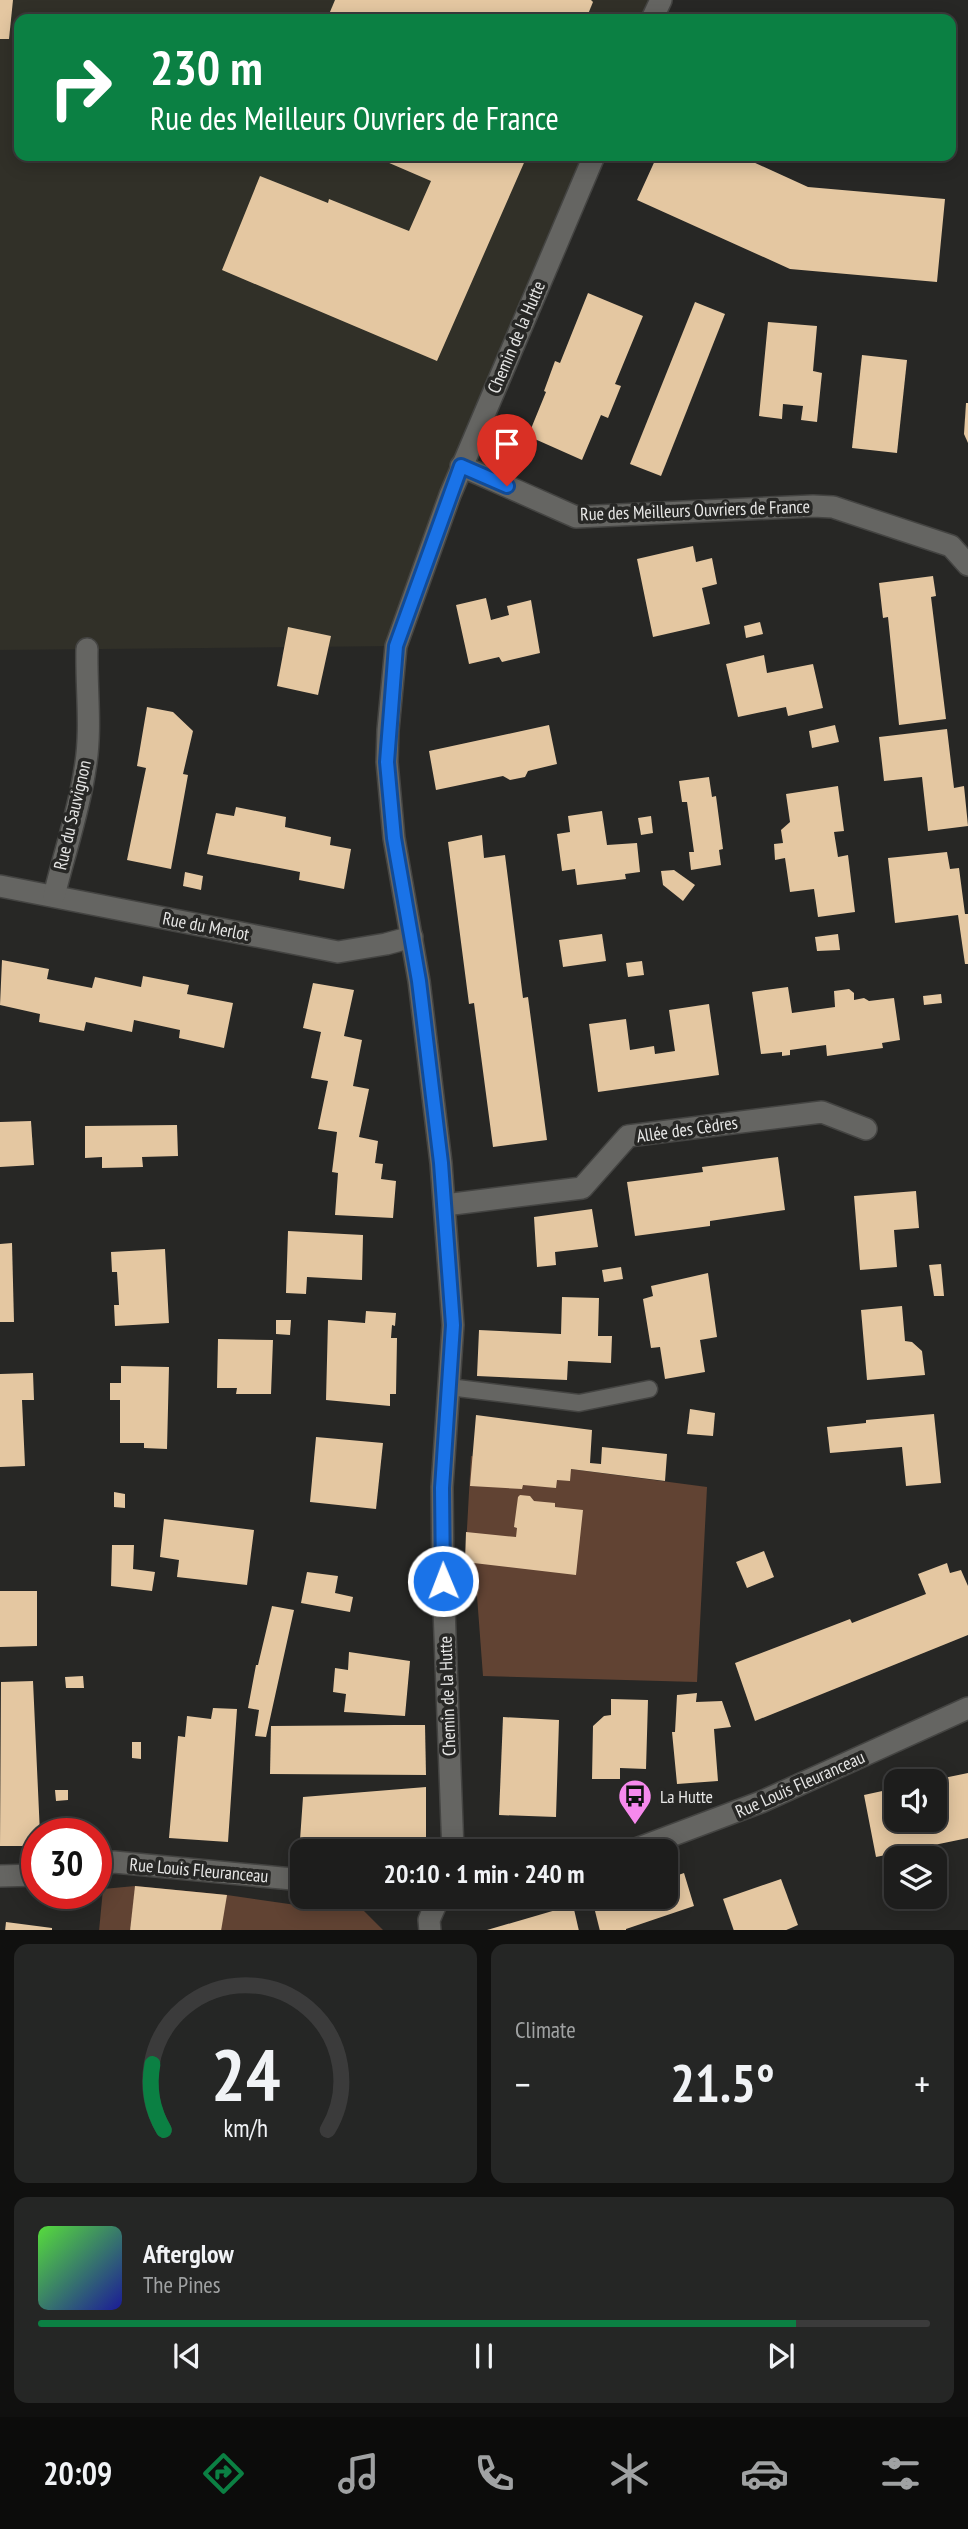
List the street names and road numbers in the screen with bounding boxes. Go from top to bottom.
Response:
street label: Chemin de la Hutte [482,277,550,397]
street label: Rue des Meilleurs Ouvriers de France [580,494,810,526]
street label: Rue du Sauvignon [48,758,96,872]
street label: Rue du Merlot [161,906,251,946]
street label: Allée des Cèdres [635,1111,739,1147]
street label: Chemin de la Hutte [433,1636,461,1756]
street label: Rue Louis Fleuranceau [732,1745,868,1823]
street label: Rue Louis Fleuranceau [129,1852,269,1888]

